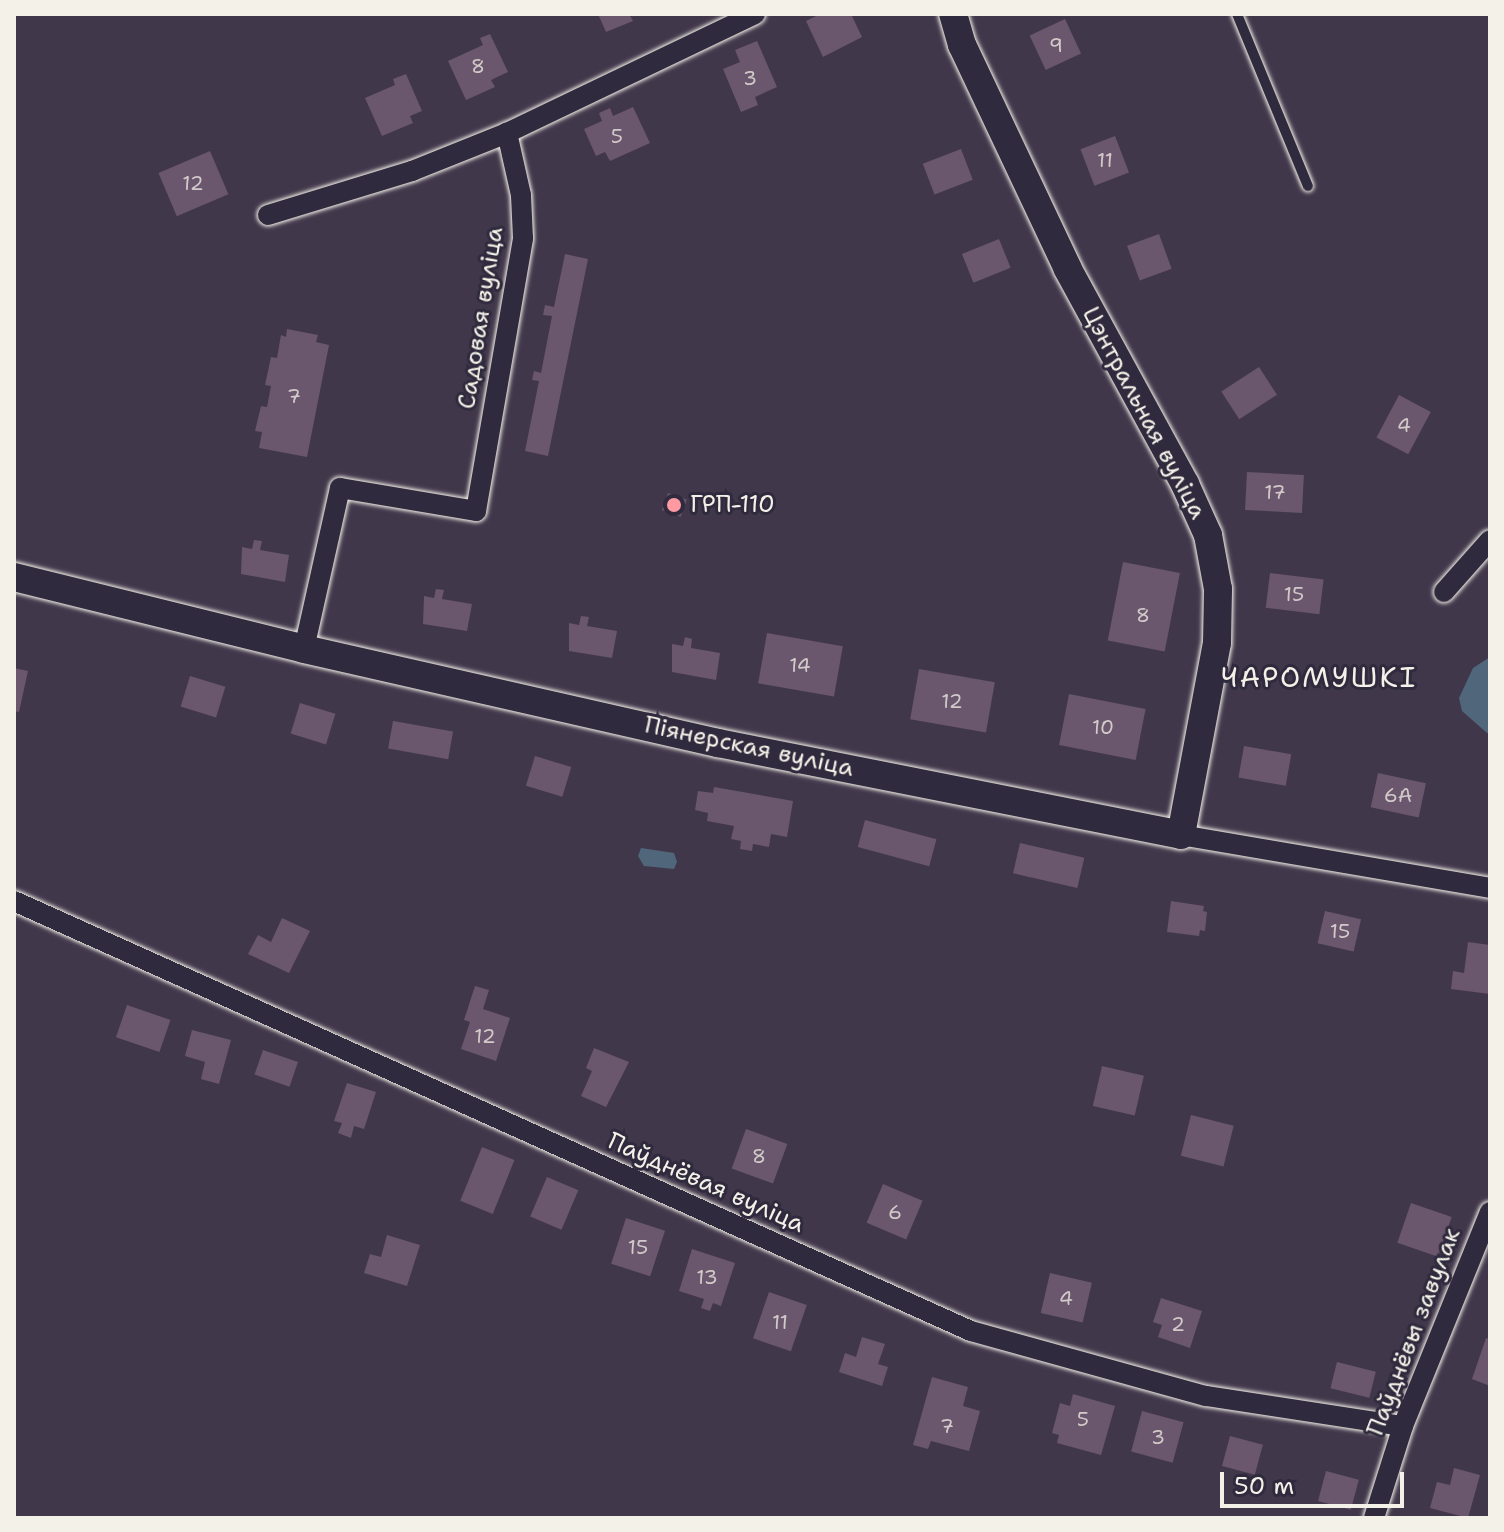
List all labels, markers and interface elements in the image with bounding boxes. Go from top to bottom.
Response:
house number: 9 [1049,33,1063,57]
house number: 8 [471,54,485,78]
house number: 3 [743,66,757,90]
house number: 5 [611,124,623,148]
house number: 11 [1097,148,1113,172]
house number: 12 [182,171,204,195]
street label: Садовая вуліца [452,225,510,411]
street label: Цэнтральная вуліца [1076,302,1212,524]
house number: 7 [287,384,301,408]
house number: 4 [1397,413,1411,437]
house number: 17 [1264,480,1286,504]
place label: ГРП-110 [690,491,775,519]
marker: ГРП-110 [665,496,683,514]
house number: 15 [1284,582,1304,606]
house number: 8 [1136,603,1150,627]
house number: 14 [789,653,811,677]
district label: ЧАРОМУШКІ [1221,660,1417,694]
house number: 12 [941,689,963,713]
street label: Піянерская вуліца [642,711,856,783]
house number: 10 [1092,715,1114,739]
house number: 6А [1384,783,1412,807]
house number: 15 [1330,919,1350,943]
house number: 12 [474,1024,496,1048]
street label: Паўднёвая вуліца [603,1127,809,1239]
house number: 8 [752,1144,766,1168]
house number: 6 [888,1200,902,1224]
street label: Паўднёвы завулак [1361,1224,1467,1440]
house number: 15 [628,1235,648,1259]
house number: 13 [696,1265,718,1289]
house number: 4 [1059,1286,1073,1310]
house number: 11 [772,1310,788,1334]
house number: 2 [1171,1312,1185,1336]
house number: 5 [1077,1407,1089,1431]
house number: 7 [940,1414,954,1438]
house number: 3 [1151,1425,1165,1449]
scale bar [1224,1456,1408,1506]
text: 50 m [1234,1470,1294,1502]

